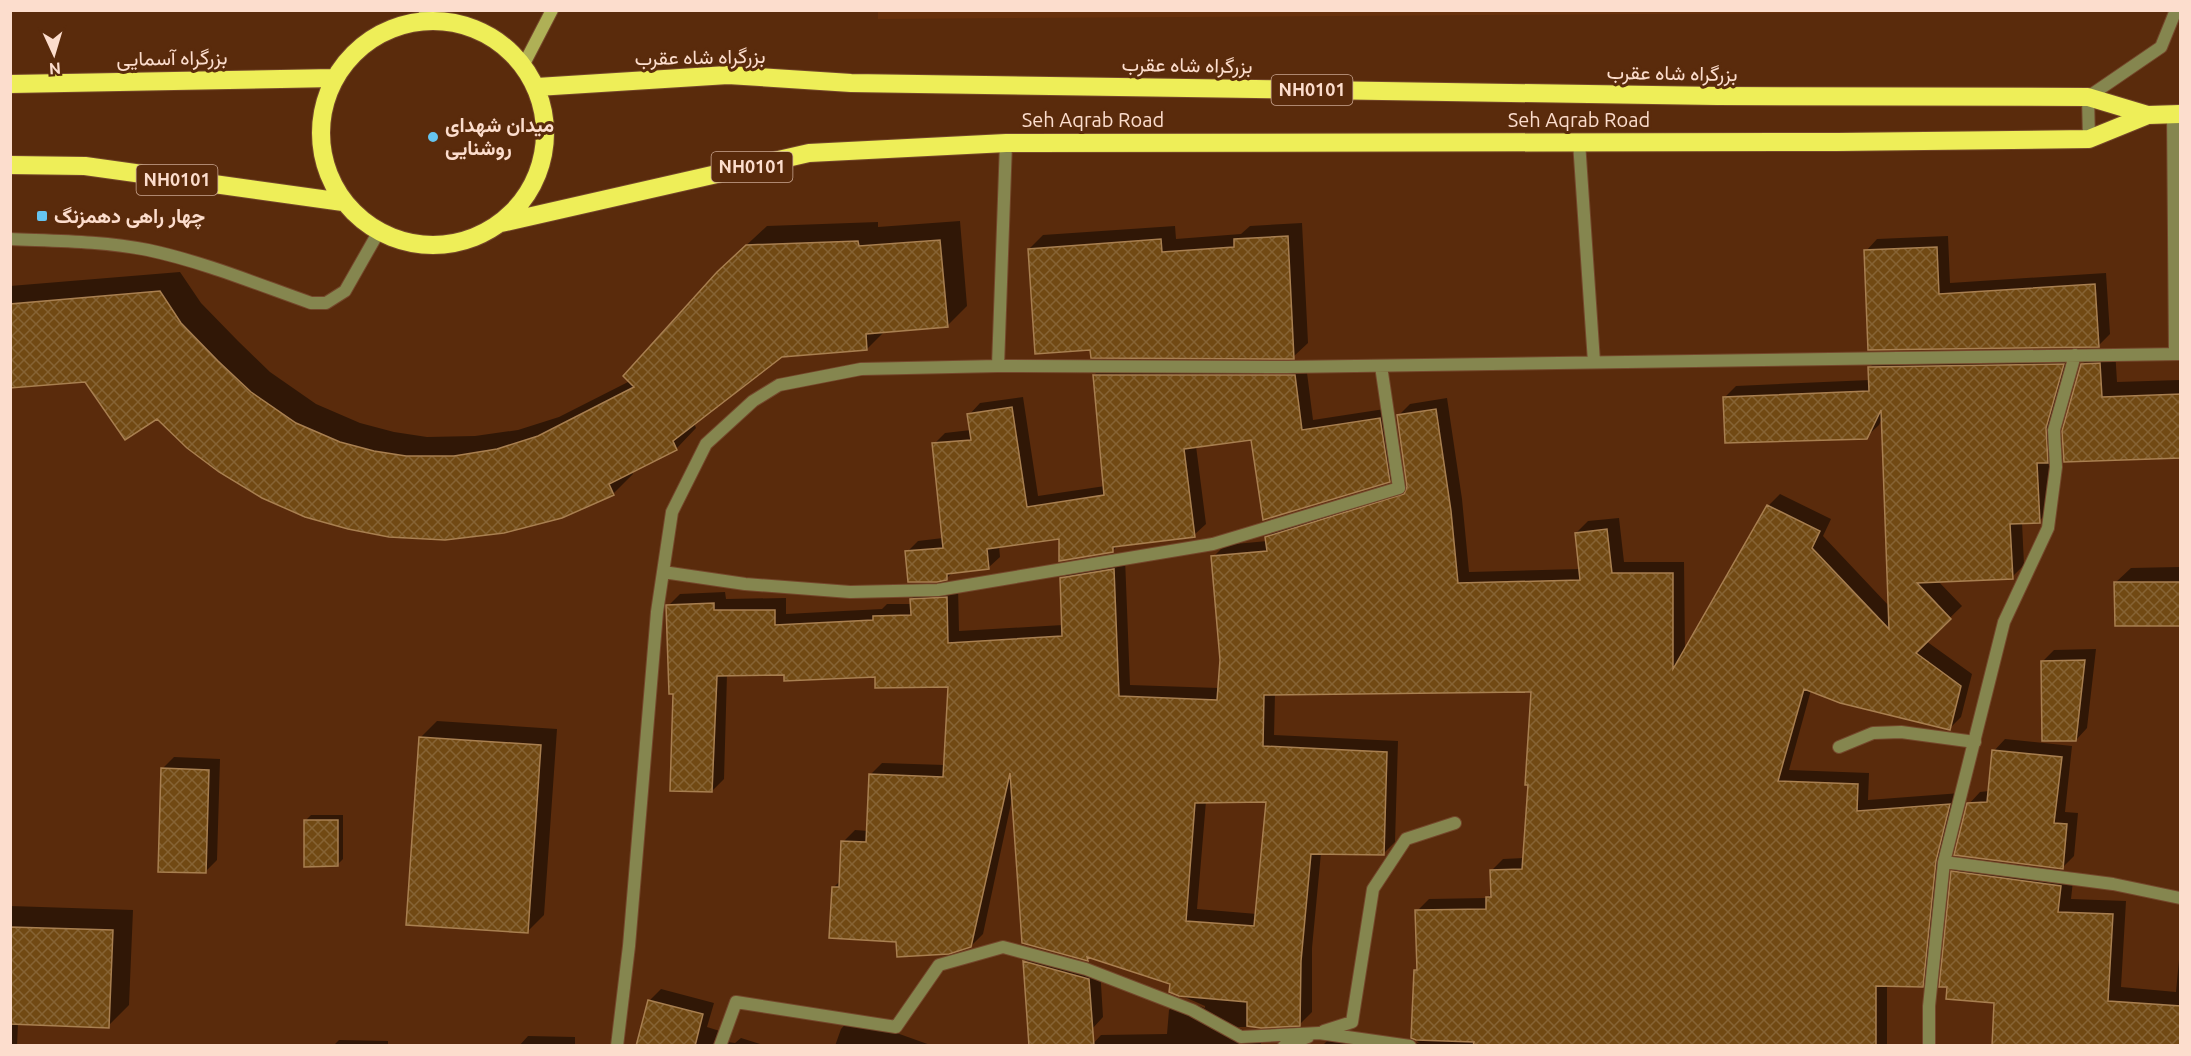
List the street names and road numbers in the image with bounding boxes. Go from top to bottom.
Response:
street label: بزرگراه شاه عقرب [634,44,766,71]
street label: بزرگراه آسمایی [116,45,228,72]
street label: بزرگراه شاه عقرب [1121,52,1253,79]
street label: بزرگراه شاه عقرب [1606,60,1738,87]
road number: NH0101 [1272,75,1352,105]
street label: Seh Aqrab Road [1022,108,1164,131]
street label: Seh Aqrab Road [1508,108,1650,131]
road number: NH0101 [712,152,792,182]
road number: NH0101 [136,165,218,195]

